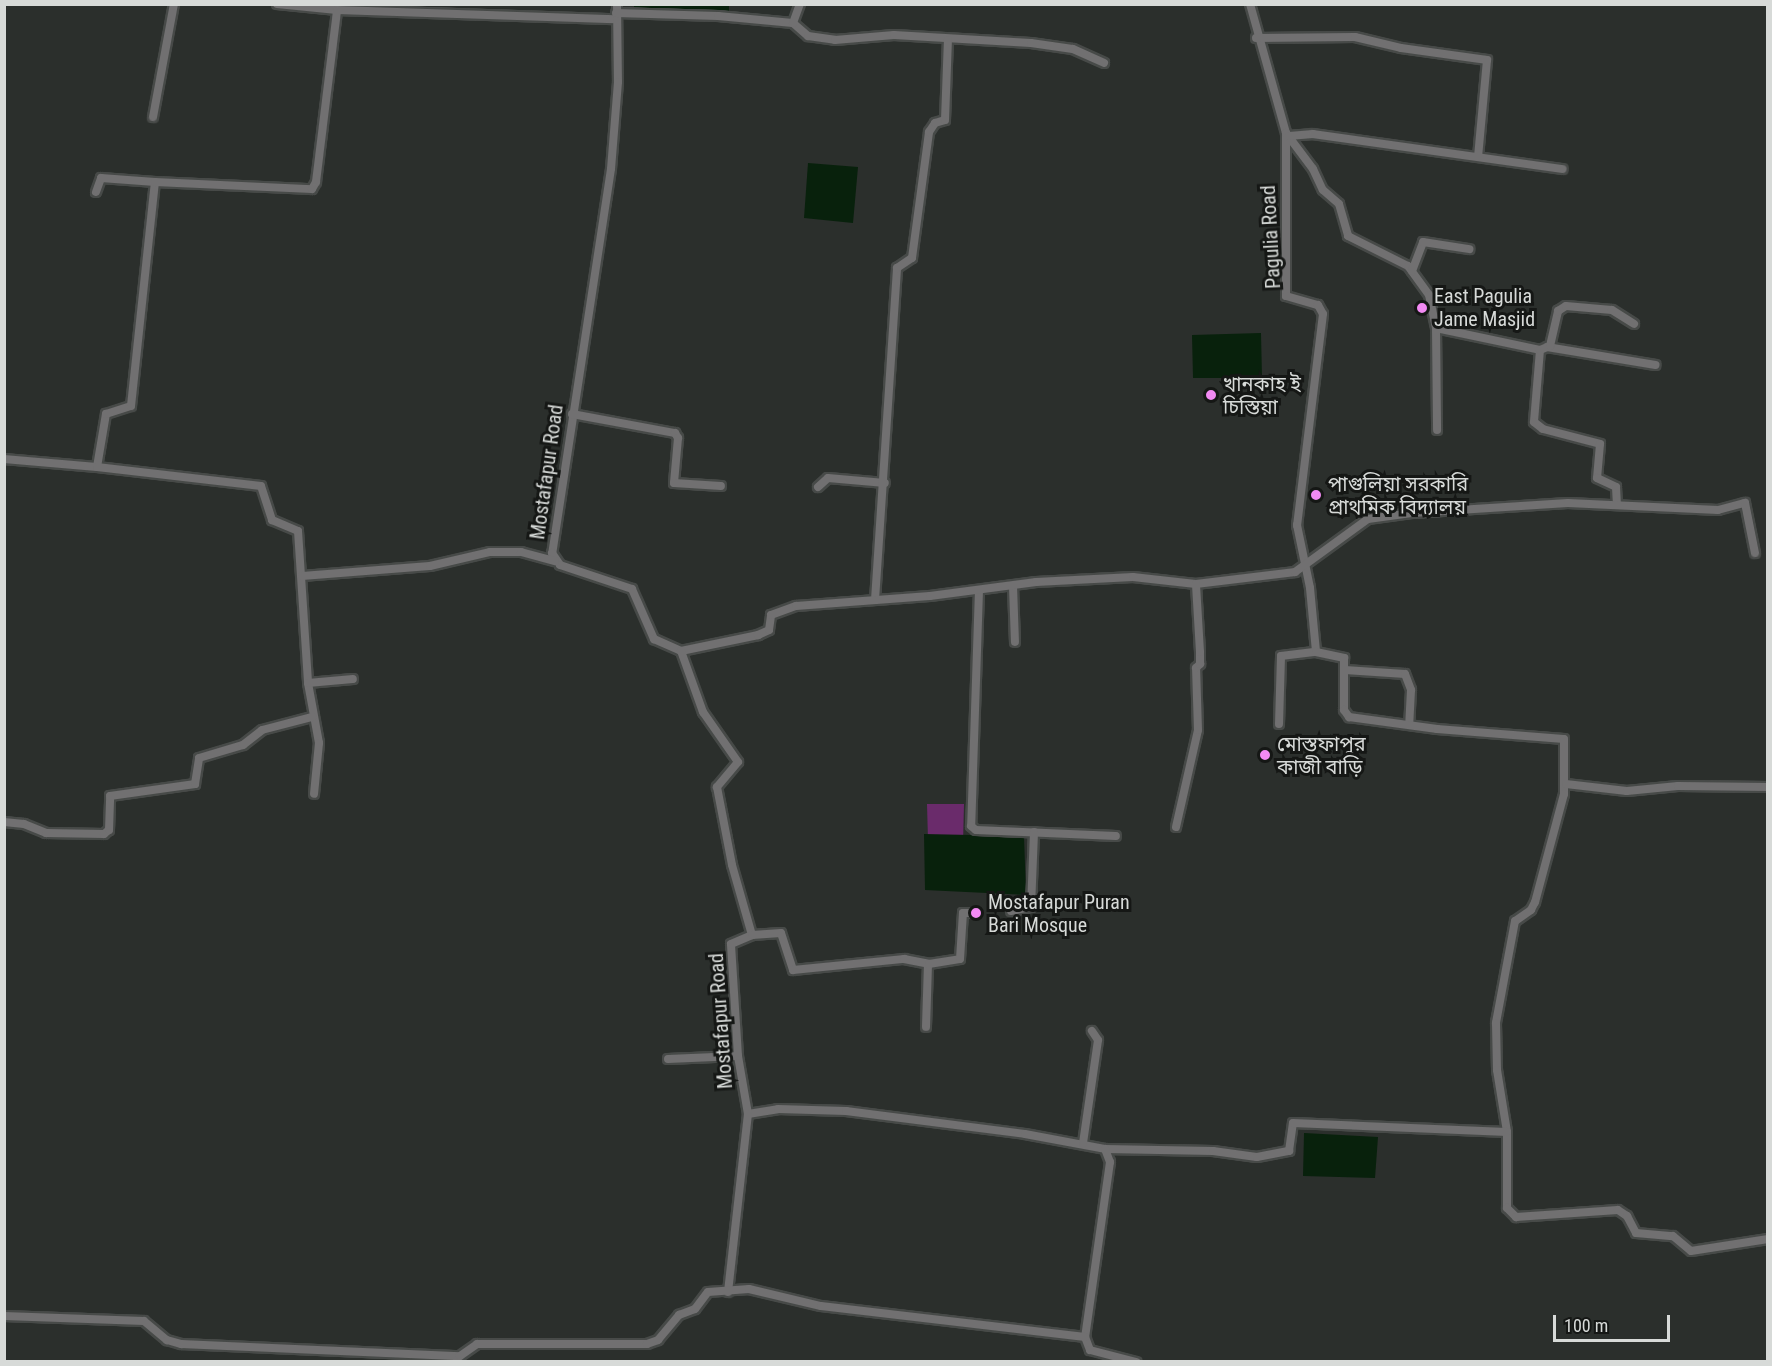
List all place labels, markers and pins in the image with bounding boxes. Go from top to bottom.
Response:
place label: East Pagulia Jame Masjid [1434,284,1535,331]
marker: East Pagulia Jame Masjid [1415,301,1429,315]
place label: খানকাহ ই চিস্তিয়া [1223,372,1301,419]
marker: খানকাহ ই চিস্তিয়া [1204,388,1218,402]
place label: পাগুলিয়া সরকারি প্রাথমিক বিদ্যালয় [1328,472,1468,519]
marker: পাগুলিয়া সরকারি প্রাথমিক বিদ্যালয় [1309,488,1323,502]
place label: মোস্তফাপুর কাজী বাড়ি [1277,732,1366,779]
marker: মোস্তফাপুর কাজী বাড়ি [1258,748,1272,762]
place label: Mostafapur Puran Bari Mosque [988,890,1130,937]
marker: Mostafapur Puran Bari Mosque [969,906,983,920]

